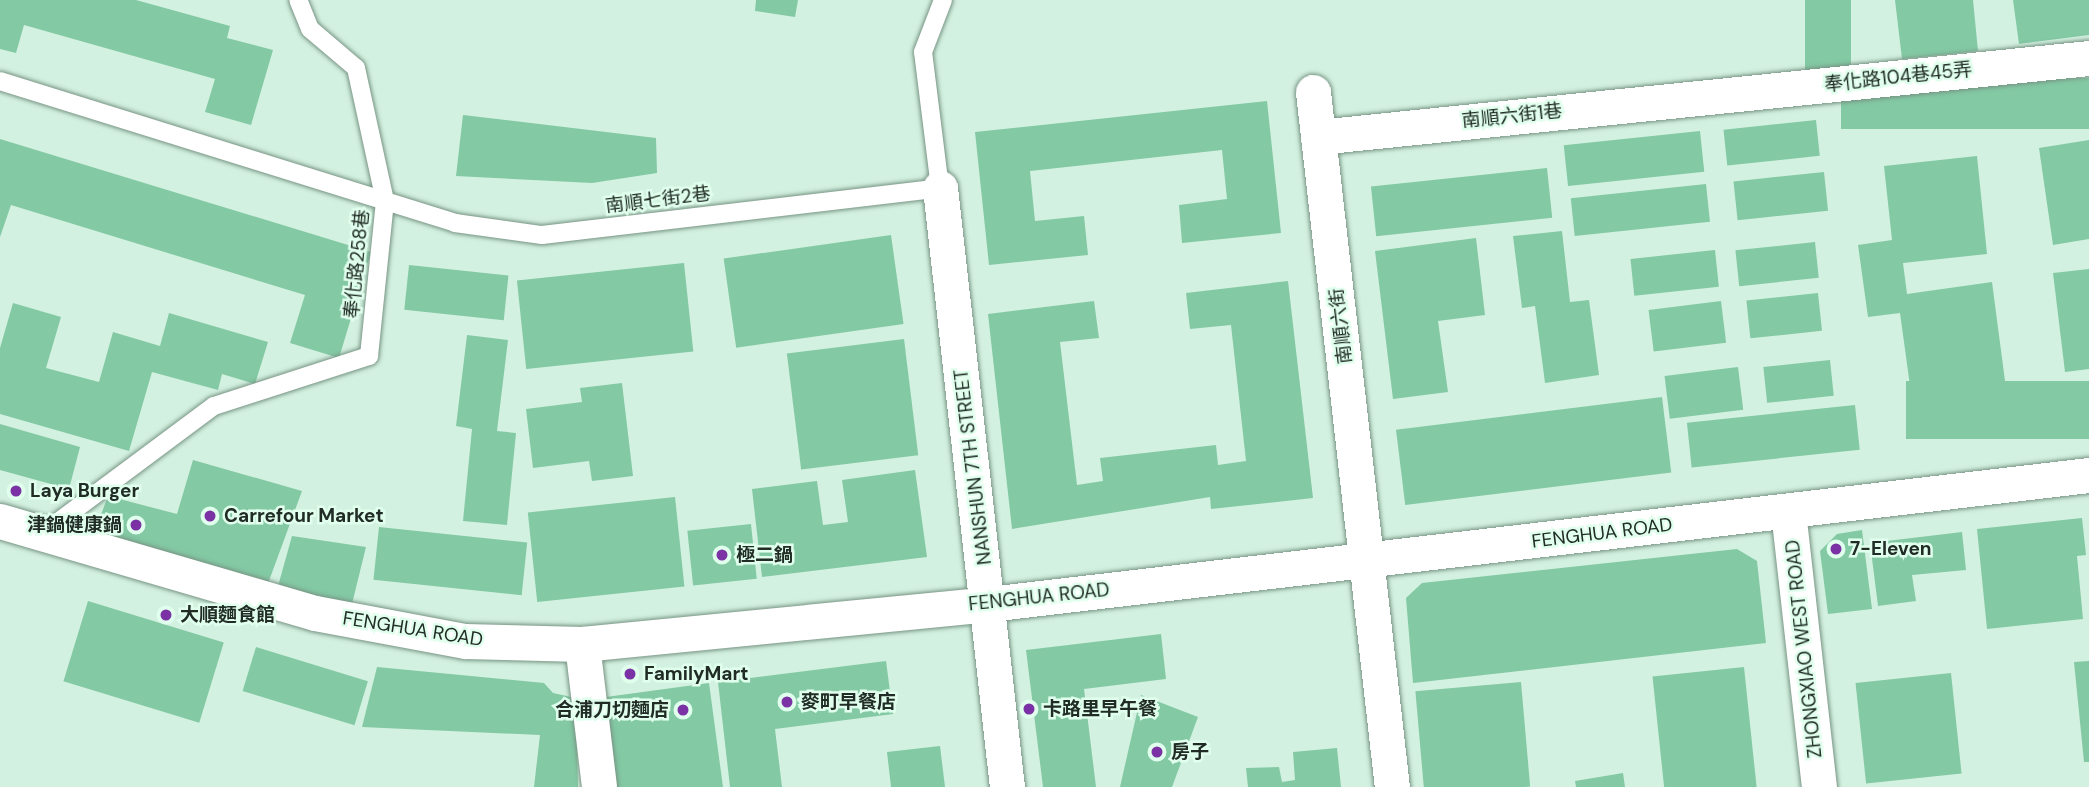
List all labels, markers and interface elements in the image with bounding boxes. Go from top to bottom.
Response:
street label: 奉化路104巷45弄 [1823,58,1973,96]
street label: 南順六街1巷 [1461,99,1563,133]
street label: 南順七街2巷 [604,182,712,218]
street label: 奉化路258巷 [340,208,374,320]
street label: 南順六街 [1325,287,1357,365]
street label: NANSHUN 7TH STREET [950,368,996,566]
place label: Laya Burger [30,480,139,502]
marker: Laya Burger [8,483,24,499]
place label: Carrefour Market [224,505,384,527]
marker: Carrefour Market [202,508,218,524]
street label: FENGHUA ROAD [1530,513,1674,553]
place label: 津鍋健康鍋 [27,514,122,536]
marker: 津鍋健康鍋 [128,517,144,533]
place label: 7-Eleven [1850,538,1932,560]
street label: ZHONGXIAO WEST ROAD [1781,539,1827,759]
marker: 7-Eleven [1828,541,1844,557]
place label: 極二鍋 [736,544,793,566]
marker: 極二鍋 [714,547,730,563]
street label: FENGHUA ROAD [967,578,1111,616]
place label: 大順麵食館 [180,604,275,626]
marker: 大順麵食館 [158,607,174,623]
street label: FENGHUA ROAD [341,607,485,651]
place label: FamilyMart [644,663,748,685]
marker: FamilyMart [622,666,638,682]
place label: 麥町早餐店 [801,691,896,713]
marker: 麥町早餐店 [779,694,795,710]
place label: 卡路里早午餐 [1043,698,1157,720]
place label: 合浦刀切麵店 [555,699,669,721]
marker: 卡路里早午餐 [1021,701,1037,717]
marker: 合浦刀切麵店 [675,702,691,718]
place label: 房子 [1171,741,1209,763]
marker: 房子 [1149,744,1165,760]

